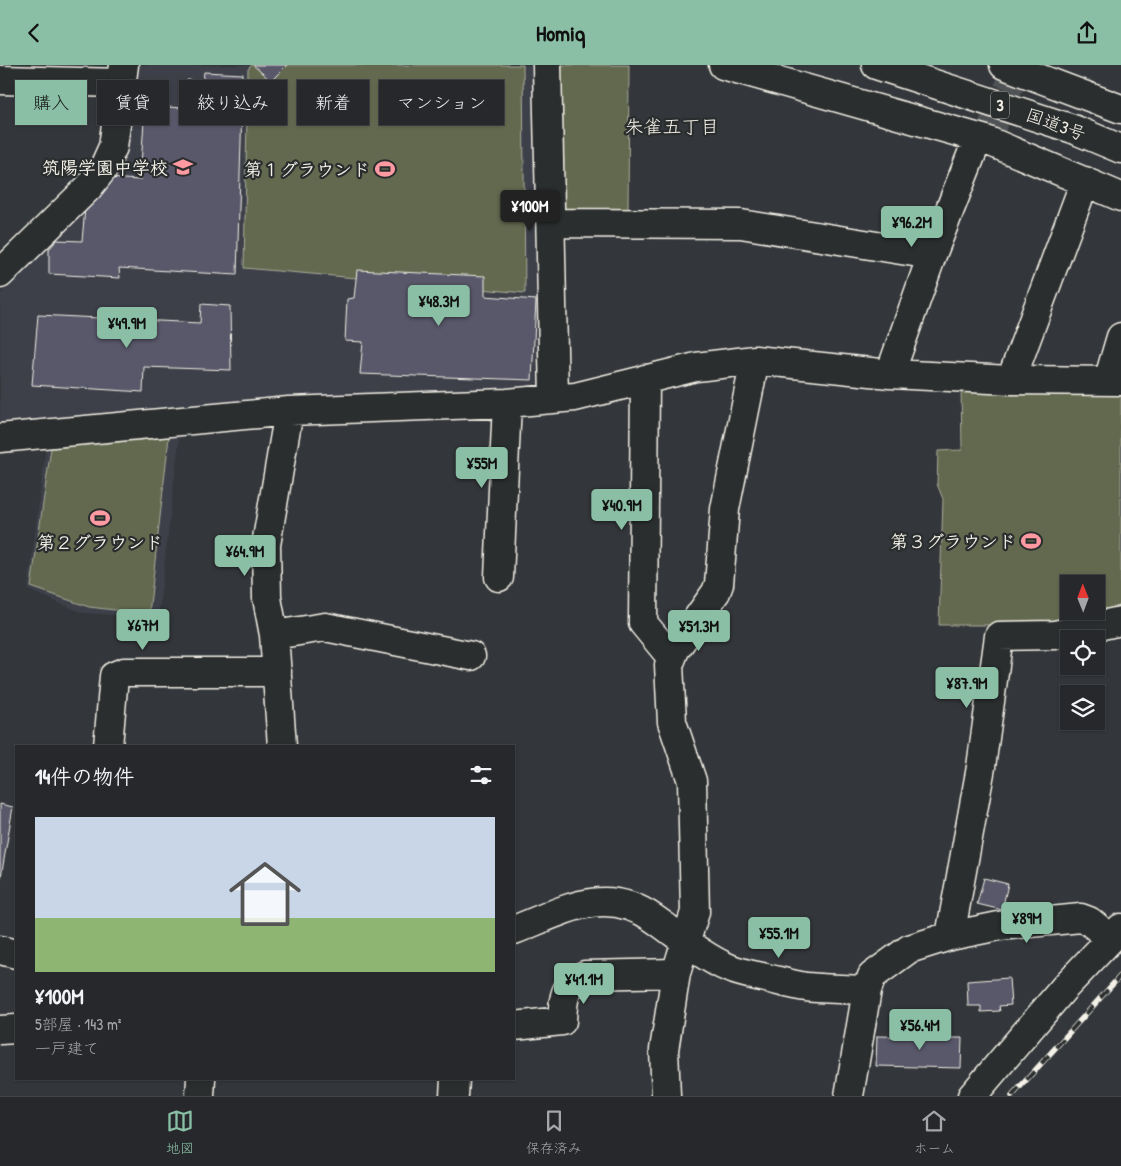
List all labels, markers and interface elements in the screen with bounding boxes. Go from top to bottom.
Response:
text: Homiq [536,18,585,48]
icon: back [20,19,48,47]
icon: share [1073,19,1101,47]
chip: 購入 [15,80,87,125]
chip: 賃貸 [97,80,169,125]
chip: 絞り込み [179,80,287,125]
chip: 新着 [297,80,369,125]
chip: マンション [379,80,504,125]
road number: 3 [991,91,1009,119]
street label: 国道3号 [1023,102,1089,146]
district label: 朱雀五丁目 [624,113,720,139]
place label: 筑陽学園中学校 [42,155,168,180]
school or university icon: 筑陽学園中学校 [172,156,194,178]
place label: 第１グラウンド [244,157,370,182]
sports icon: 第１グラウンド [374,158,396,180]
pin: ¥100M [495,189,565,232]
text: ¥100M [511,195,549,217]
pin: ¥96.2M [871,205,953,248]
text: ¥96.2M [892,211,932,233]
pin: ¥48.3M [398,285,480,327]
text: ¥48.3M [419,290,459,312]
pin: ¥49.9M [86,307,168,349]
text: ¥49.9M [108,312,146,334]
pin: ¥55M [452,447,512,489]
text: ¥55M [467,452,497,474]
pin: ¥40.9M [581,489,663,531]
text: ¥40.9M [602,494,642,516]
sports icon: 第２グラウンド [89,507,111,529]
place label: 第３グラウンド [890,529,1016,554]
place label: 第２グラウンド [37,530,163,555]
sports icon: 第３グラウンド [1020,530,1042,552]
pin: ¥64.9M [204,535,286,577]
text: ¥64.9M [226,540,264,562]
north arrow [1060,575,1105,620]
map controls [1060,575,1105,730]
pin: ¥67M [113,609,173,651]
pin: ¥51.3M [658,609,740,652]
text: ¥67M [127,614,159,636]
text: ¥51.3M [679,615,719,637]
button: locate [1060,630,1105,675]
pin: ¥87.9M [926,667,1008,709]
text: ¥87.9M [946,672,988,694]
button: layers [1060,685,1105,730]
icon: filters [467,761,495,789]
text: 14件の物件 [35,762,135,791]
icon: home [220,849,310,939]
pin: ¥89M [997,901,1057,944]
text: ¥89M [1012,907,1042,929]
pin: ¥55.1M [738,917,820,959]
text: ¥55.1M [759,922,799,944]
pin: ¥41.1M [543,963,625,1005]
text: ¥41.1M [565,968,603,990]
text: ¥100M [35,982,84,1011]
pin: ¥56.4M [879,1009,961,1051]
text: 5部屋 · 143 m² [35,1013,122,1035]
text: ¥56.4M [900,1014,940,1036]
text: 一戸建て [35,1037,99,1059]
tab: 地図 [166,1107,194,1157]
tab: 保存済み [526,1107,582,1157]
tab: ホーム [914,1107,955,1157]

